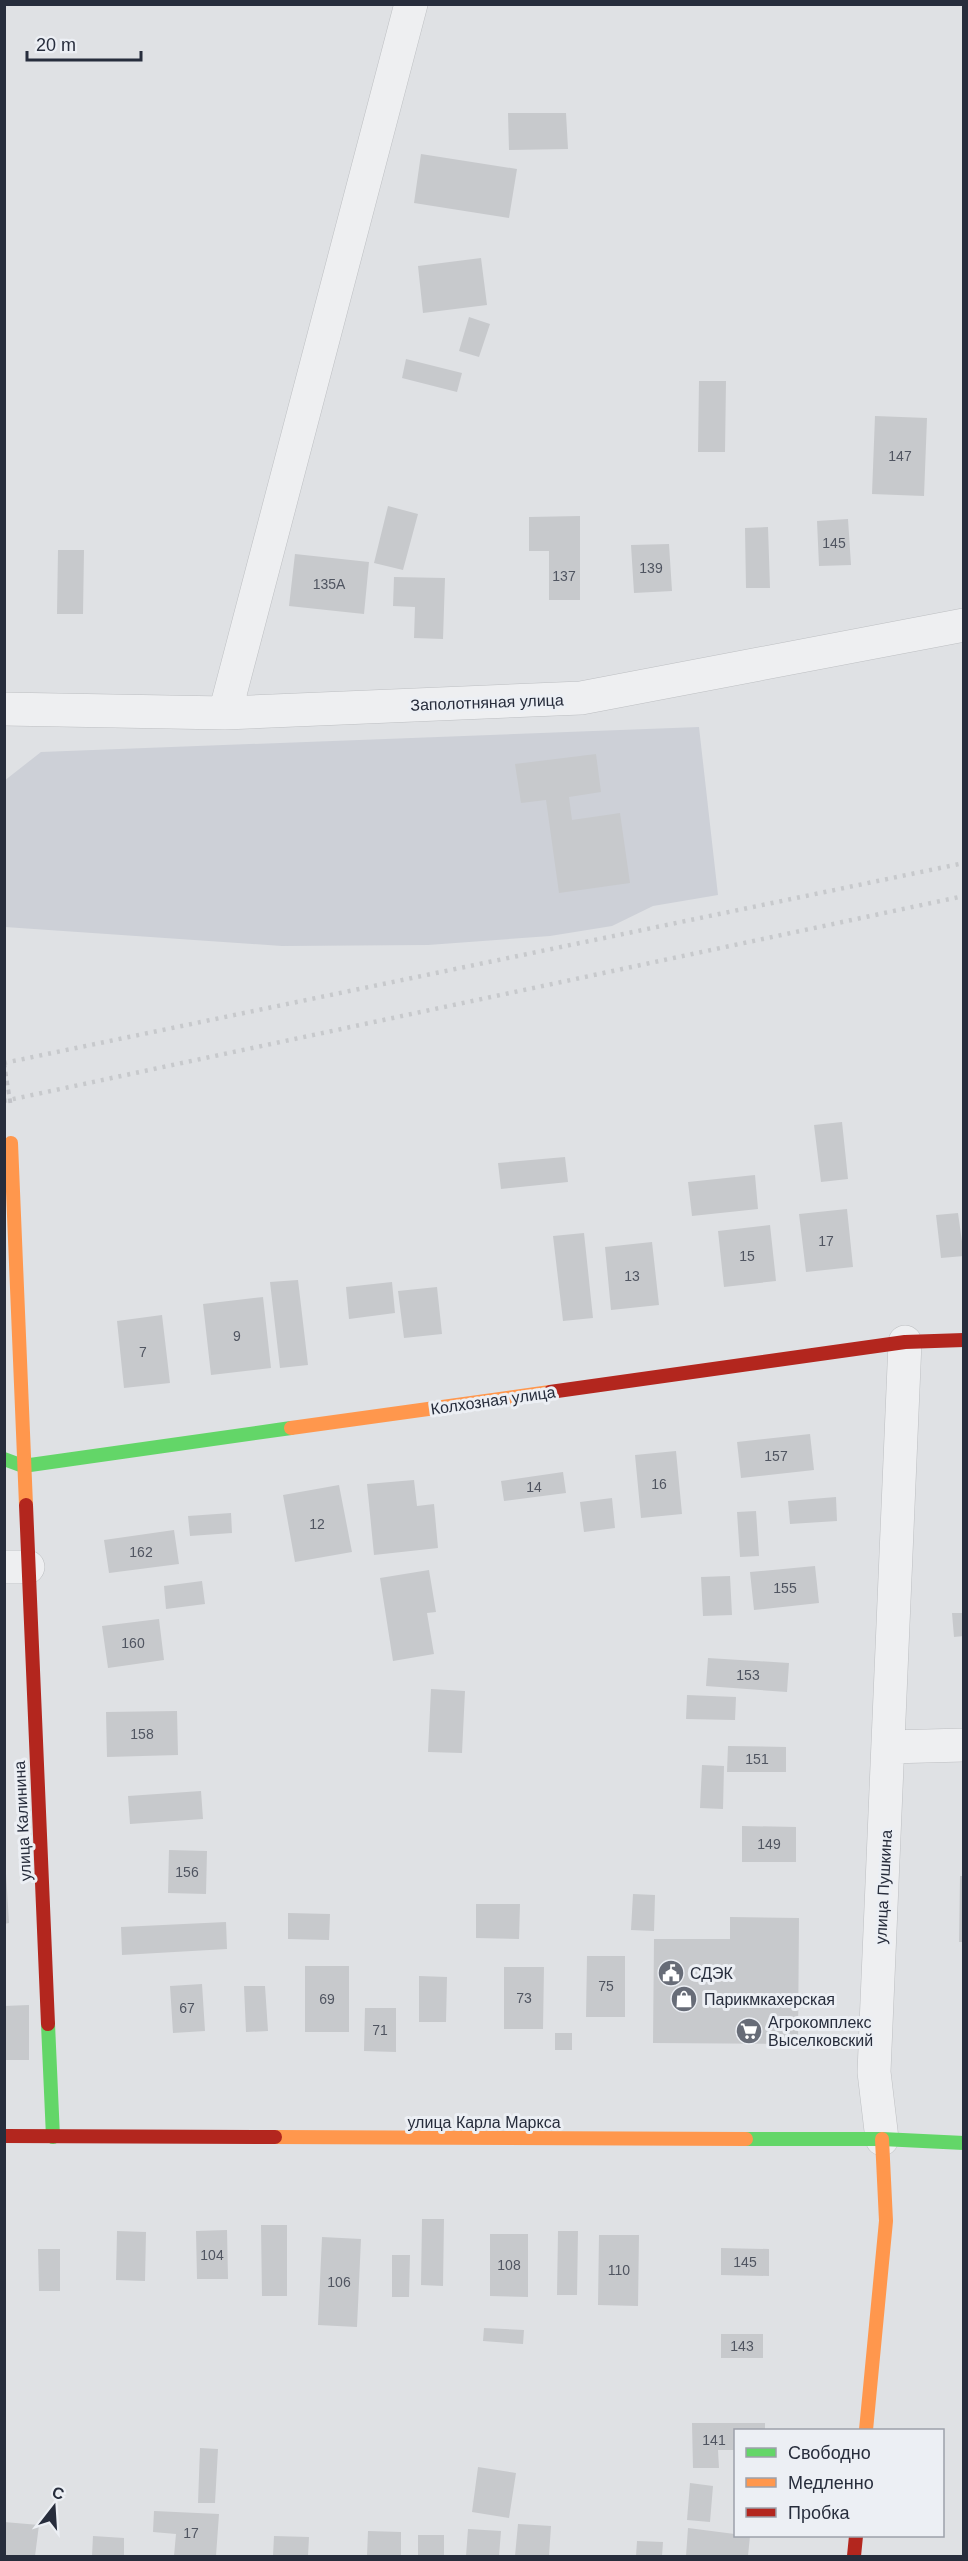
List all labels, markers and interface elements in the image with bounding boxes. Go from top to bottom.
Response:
scale bar [27,24,141,62]
text: 20 m [36,35,76,55]
house number: 147 [888,448,912,464]
house number: 145 [822,535,846,551]
house number: 139 [639,560,663,576]
house number: 137 [552,568,576,584]
house number: 135А [313,576,346,592]
street label: Заполотняная улица [410,691,564,714]
house number: 17 [818,1233,834,1249]
house number: 15 [739,1248,755,1264]
house number: 13 [624,1268,640,1284]
house number: 9 [233,1328,241,1344]
house number: 7 [139,1344,147,1360]
street label: Колхозная улица [430,1383,557,1418]
house number: 157 [764,1448,788,1464]
house number: 16 [651,1476,667,1492]
house number: 14 [526,1479,542,1495]
house number: 12 [309,1516,325,1532]
house number: 162 [129,1544,153,1560]
house number: 155 [773,1580,797,1596]
house number: 160 [121,1635,145,1651]
house number: 153 [736,1667,760,1683]
house number: 158 [130,1726,154,1742]
house number: 151 [745,1751,769,1767]
street label: улица Калинина [11,1760,34,1882]
street label: улица Пушкина [872,1829,895,1945]
house number: 149 [757,1836,781,1852]
house number: 156 [175,1864,199,1880]
public building icon: СДЭК [656,1958,686,1988]
place label: СДЭК [690,1965,734,1982]
house number: 75 [598,1978,614,1994]
shop icon: Парикмкахерская [669,1984,699,2014]
house number: 73 [516,1990,532,2006]
house number: 69 [319,1991,335,2007]
place label: Парикмкахерская [704,1991,835,2008]
house number: 67 [179,2000,195,2016]
place label: Агрокомплекс Выселковский [768,2014,873,2049]
supermarket icon: Агрокомплекс Выселковский [734,2016,764,2046]
house number: 71 [372,2022,388,2038]
street label: улица Карла Маркса [407,2114,561,2131]
house number: 104 [200,2247,224,2263]
house number: 145 [733,2254,757,2270]
house number: 108 [497,2257,521,2273]
house number: 110 [608,2262,630,2278]
house number: 106 [327,2274,351,2290]
house number: 143 [730,2338,754,2354]
legend [734,2429,944,2537]
house number: 141 [702,2432,726,2448]
text: Свободно [788,2443,871,2463]
text: Медленно [788,2473,874,2493]
north arrow [24,2477,84,2537]
text: С [50,2483,67,2503]
text: Пробка [788,2503,851,2523]
house number: 17 [183,2525,199,2541]

